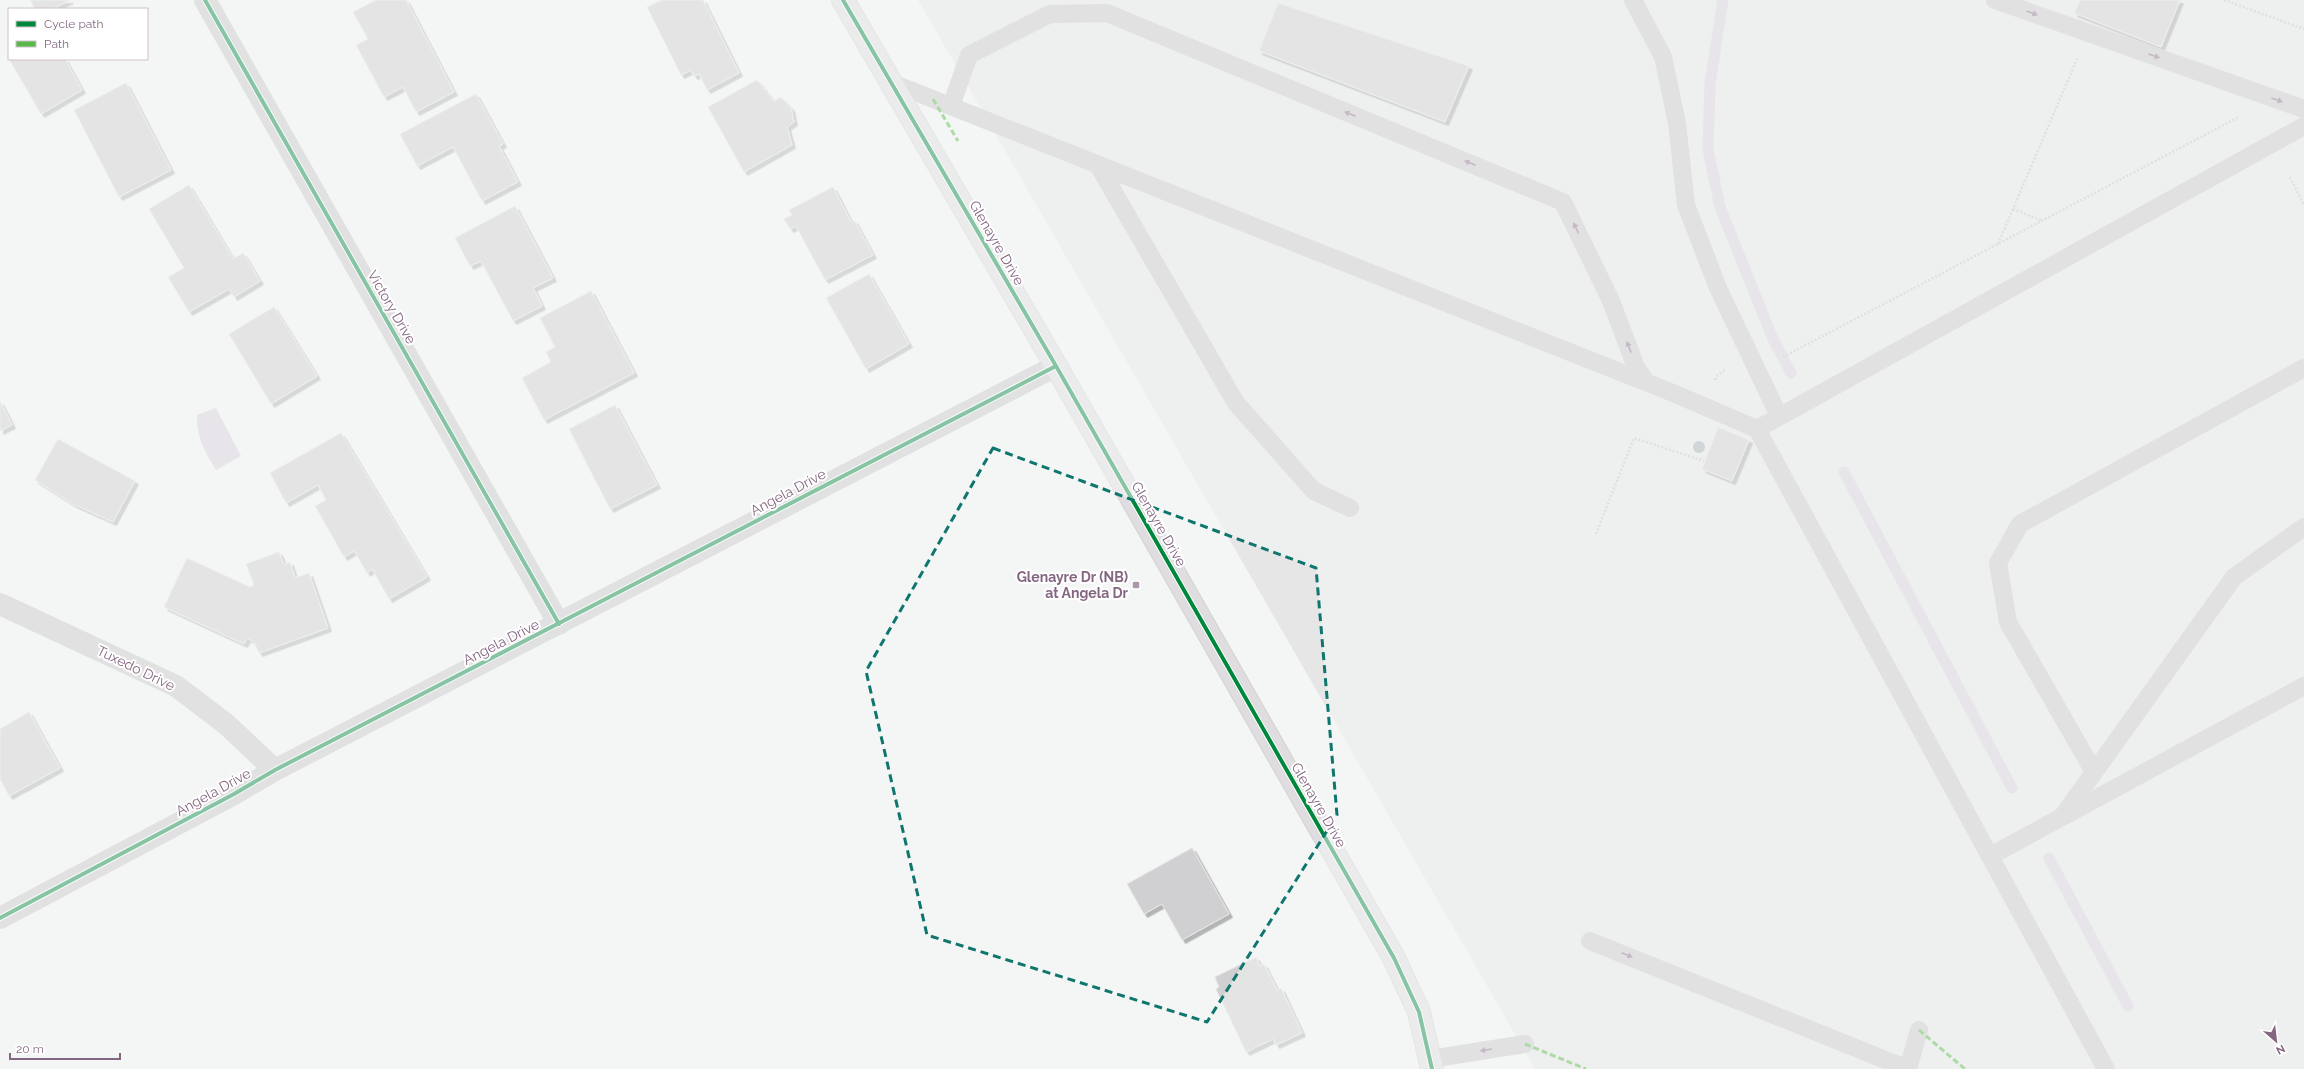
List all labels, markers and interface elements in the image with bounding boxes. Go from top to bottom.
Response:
legend [8,8,148,60]
one-way arrow [2026,10,2038,16]
text: Cycle path [44,17,103,31]
text: Path [44,37,69,51]
one-way arrow [2149,54,2161,60]
one-way arrow [2271,97,2283,103]
one-way arrow [1343,110,1355,116]
one-way arrow [1463,160,1475,166]
street label: Glenayre Drive [966,198,1028,288]
one-way arrow [1573,222,1579,234]
street label: Victory Drive [365,267,419,347]
one-way arrow [1625,340,1631,352]
street label: Angela Drive [748,465,828,519]
street label: Glenayre Drive [1128,479,1190,569]
place label: Glenayre Dr (NB) at Angela Dr [1017,569,1129,601]
marker: Glenayre Dr (NB) at Angela Dr [1131,580,1141,590]
street label: Angela Drive [460,616,542,668]
street label: Tuxedo Drive [94,642,178,694]
street label: Glenayre Drive [1288,760,1350,850]
street label: Angela Drive [173,765,253,819]
one-way arrow [1621,953,1633,959]
north arrow [2256,1021,2296,1061]
scale bar [10,1035,120,1061]
text: 20 m [16,1042,44,1056]
text: N [2274,1042,2287,1057]
one-way arrow [1480,1048,1492,1054]

